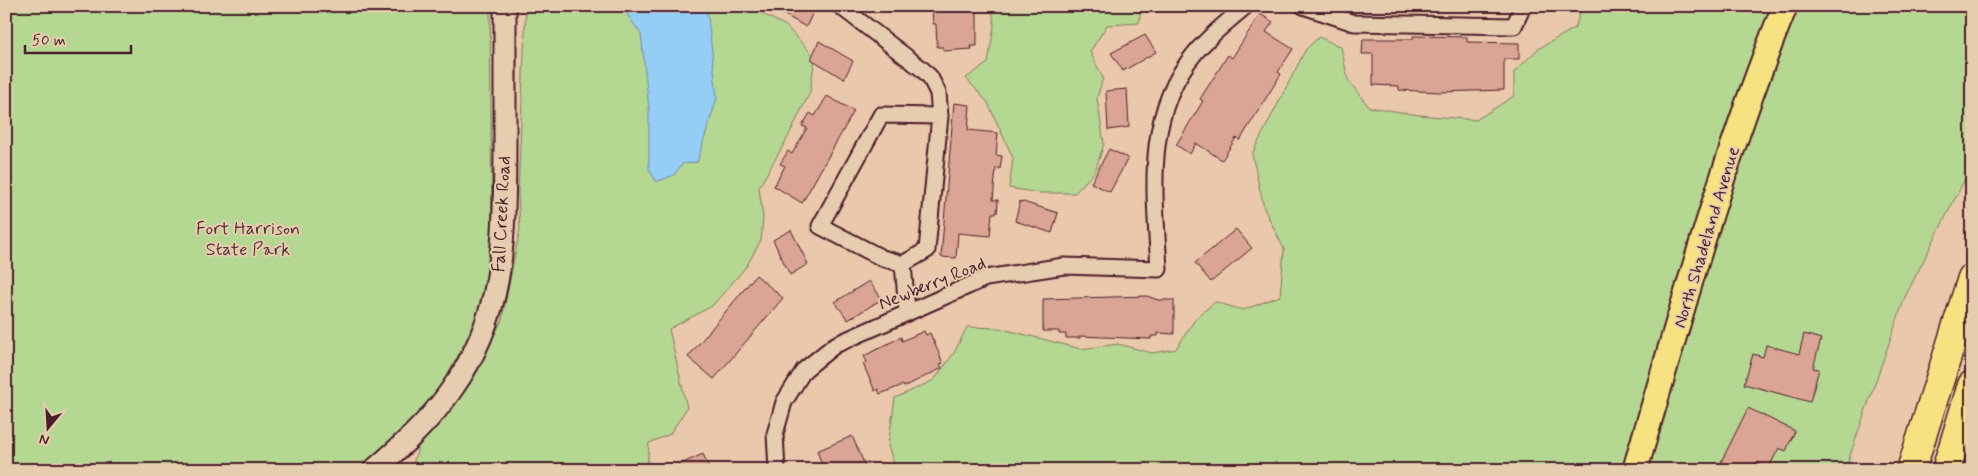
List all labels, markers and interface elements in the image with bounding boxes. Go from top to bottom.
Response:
scale bar [25,22,131,54]
text: 50 m [32,31,66,51]
street label: North Shadeland Avenue [1668,143,1746,331]
street label: Fall Creek Road [487,155,517,273]
park label: Fort Harrison State Park [196,217,300,262]
street label: Newberry Road [875,251,990,316]
north arrow [22,404,72,454]
text: N [37,429,52,449]

